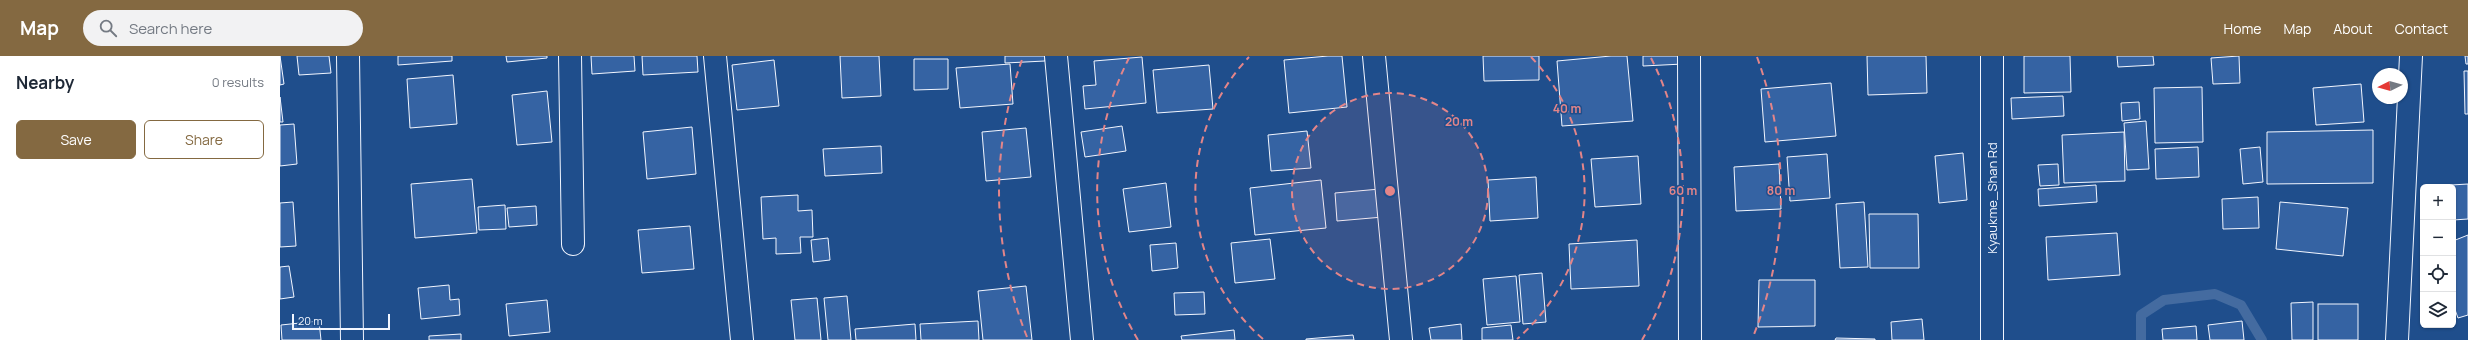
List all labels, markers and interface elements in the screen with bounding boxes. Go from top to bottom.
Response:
search box [83,10,363,46]
text: Map [20,15,59,41]
icon: search [97,17,119,39]
text: Search here [129,18,212,39]
text: Home [2224,19,2261,38]
text: Map [2283,19,2311,38]
text: About [2333,19,2373,38]
text: Contact [2395,19,2448,38]
north arrow [2372,68,2408,104]
text: Nearby [16,71,74,94]
text: 0 results [212,73,264,91]
text: 40 m [1553,100,1581,117]
text: 20 m [1445,113,1473,130]
button: Save [16,120,136,159]
button: Share [144,120,264,159]
street label: Kyaukme_Shan Rd [1983,142,2001,254]
text: 60 m [1669,182,1697,199]
text: 80 m [1767,182,1795,199]
centre of rings [1383,184,1397,198]
map controls [2420,184,2456,328]
button: + [2420,184,2456,220]
button: − [2420,220,2456,256]
button: locate [2420,256,2456,292]
button: layers [2420,292,2456,328]
scale bar [292,312,390,331]
text: 20 m [298,313,323,328]

